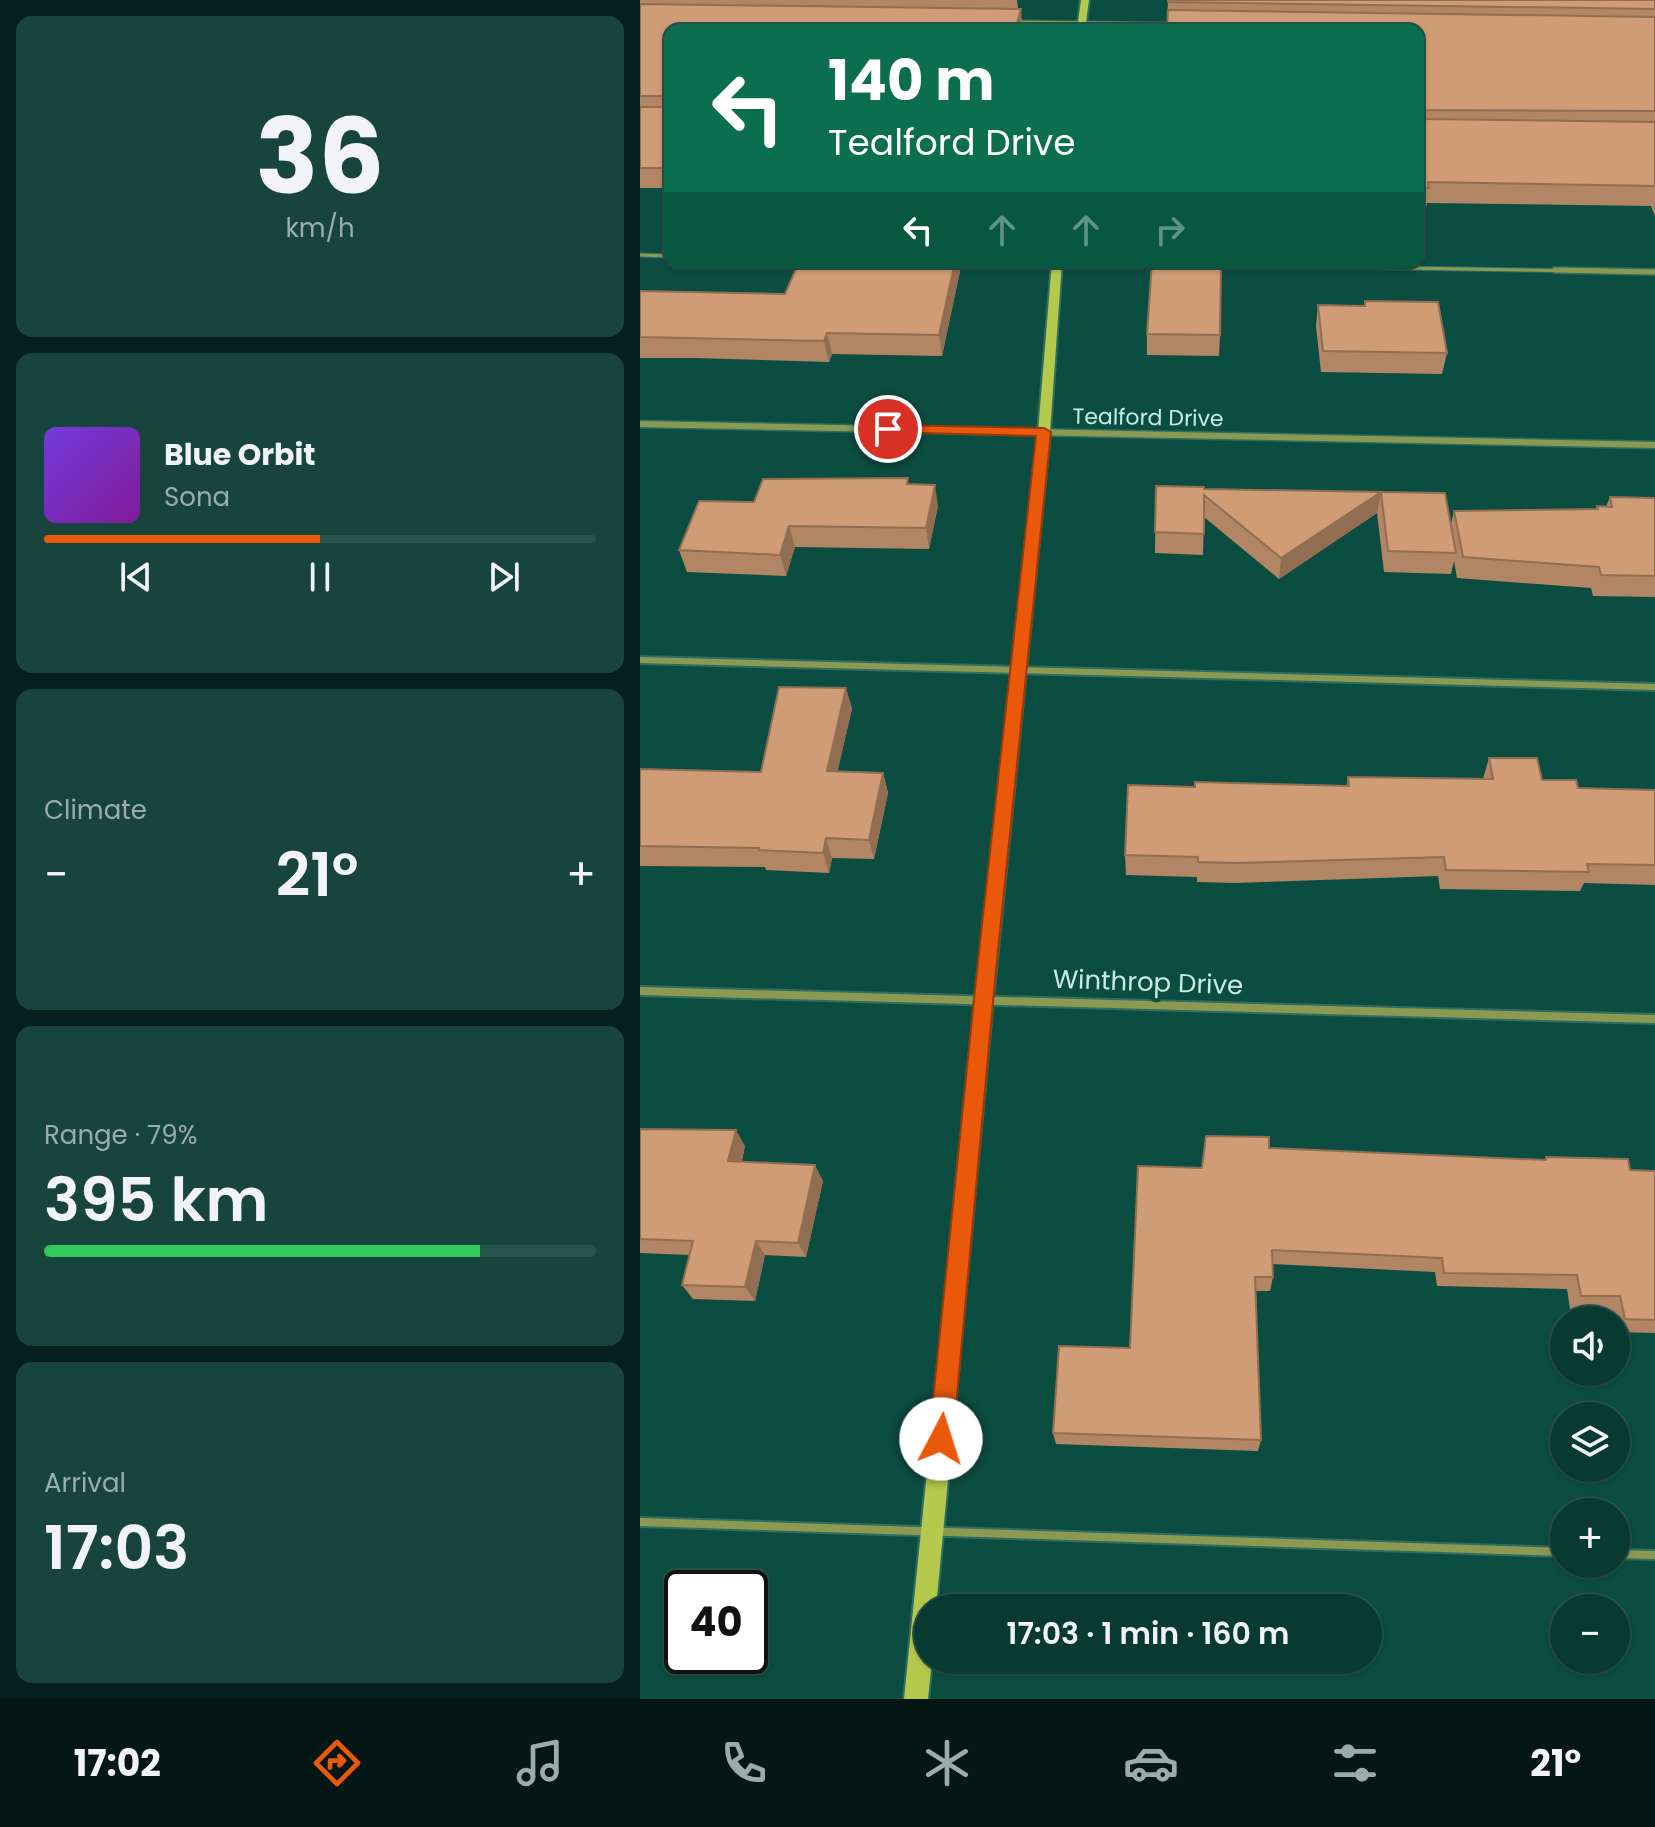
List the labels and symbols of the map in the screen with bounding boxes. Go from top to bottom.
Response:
pin [854,395,922,463]
street label: Tealford Drive [1072,401,1224,434]
street label: Winthrop Drive [1052,961,1244,1003]
position arrow [899,1397,983,1481]
speed limit sign: 40 [664,1570,768,1674]

